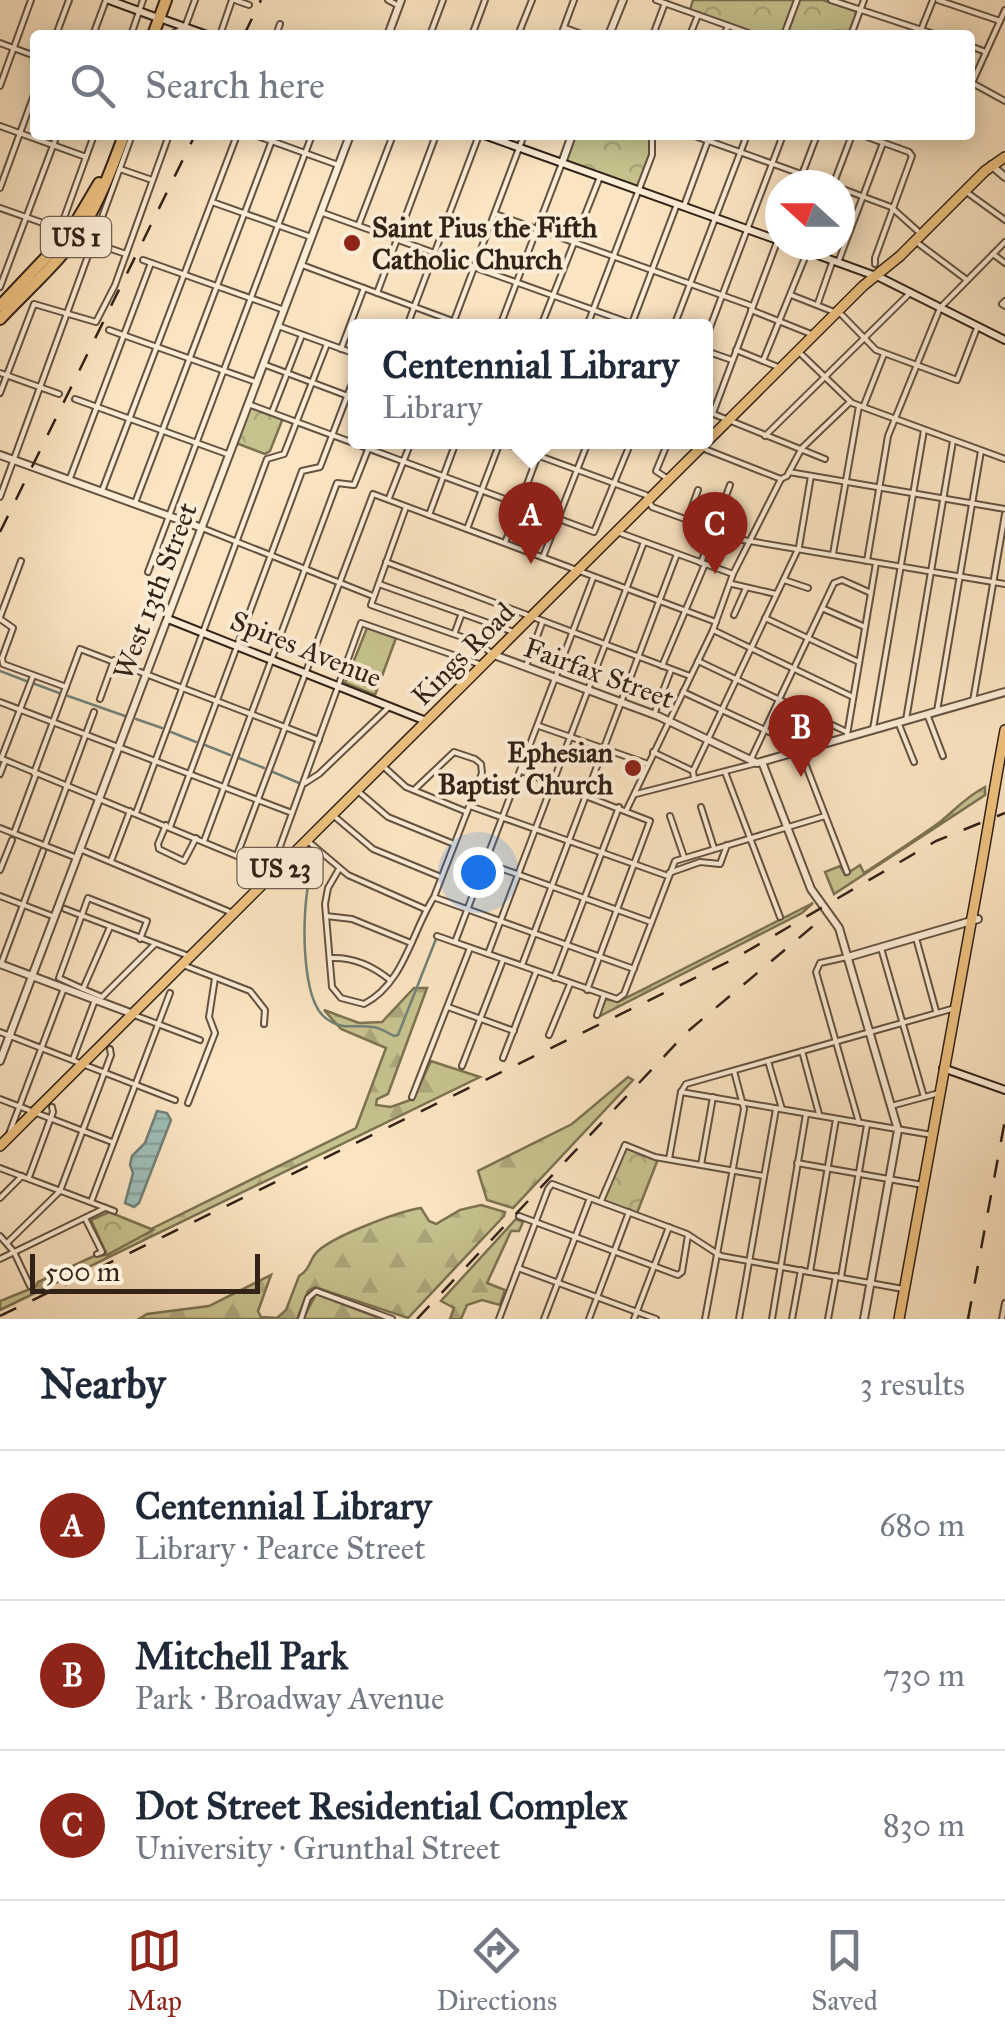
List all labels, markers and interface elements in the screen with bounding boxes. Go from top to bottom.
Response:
search box [30,30,975,140]
icon: search [65,58,120,113]
text: Search here [145,62,325,108]
north arrow [765,170,855,260]
place label: Saint Pius the Fifth Catholic Church [372,210,598,277]
road number: US 1 [41,217,111,257]
marker: Saint Pius the Fifth Catholic Church [341,232,363,254]
popup [348,319,713,449]
text: Centennial Library [382,342,679,388]
text: Library [382,388,482,427]
pin: A [498,482,564,564]
pin: C [682,492,748,574]
street label: West 13th Street [105,498,205,684]
street label: Kings Road [404,595,522,713]
street label: Spires Avenue [225,603,387,695]
street label: Fairfax Street [519,630,679,716]
pin: B [768,694,834,777]
place label: Ephesian Baptist Church [438,735,613,802]
marker: Ephesian Baptist Church [622,757,644,779]
your location [453,847,504,898]
road number: US 23 [238,848,322,888]
scale bar [30,1249,260,1294]
text: 500 m [45,1254,120,1289]
text: Nearby [40,1358,165,1410]
text: 3 results [860,1365,965,1404]
text: Centennial Library [135,1483,432,1529]
text: A [62,1506,83,1545]
text: 680 m [879,1506,965,1545]
text: Library · Pearce Street [135,1529,425,1568]
text: Mitchell Park [135,1633,348,1679]
text: B [62,1656,83,1695]
text: 730 m [883,1656,965,1695]
text: Park · Broadway Avenue [135,1679,444,1718]
text: Dot Street Residential Complex [135,1783,628,1829]
text: C [62,1806,83,1845]
text: 830 m [883,1806,965,1845]
text: University · Grunthal Street [135,1829,500,1868]
tab: Map [127,1923,182,2018]
tab: Directions [436,1923,557,2018]
tab: Saved [811,1923,878,2018]

